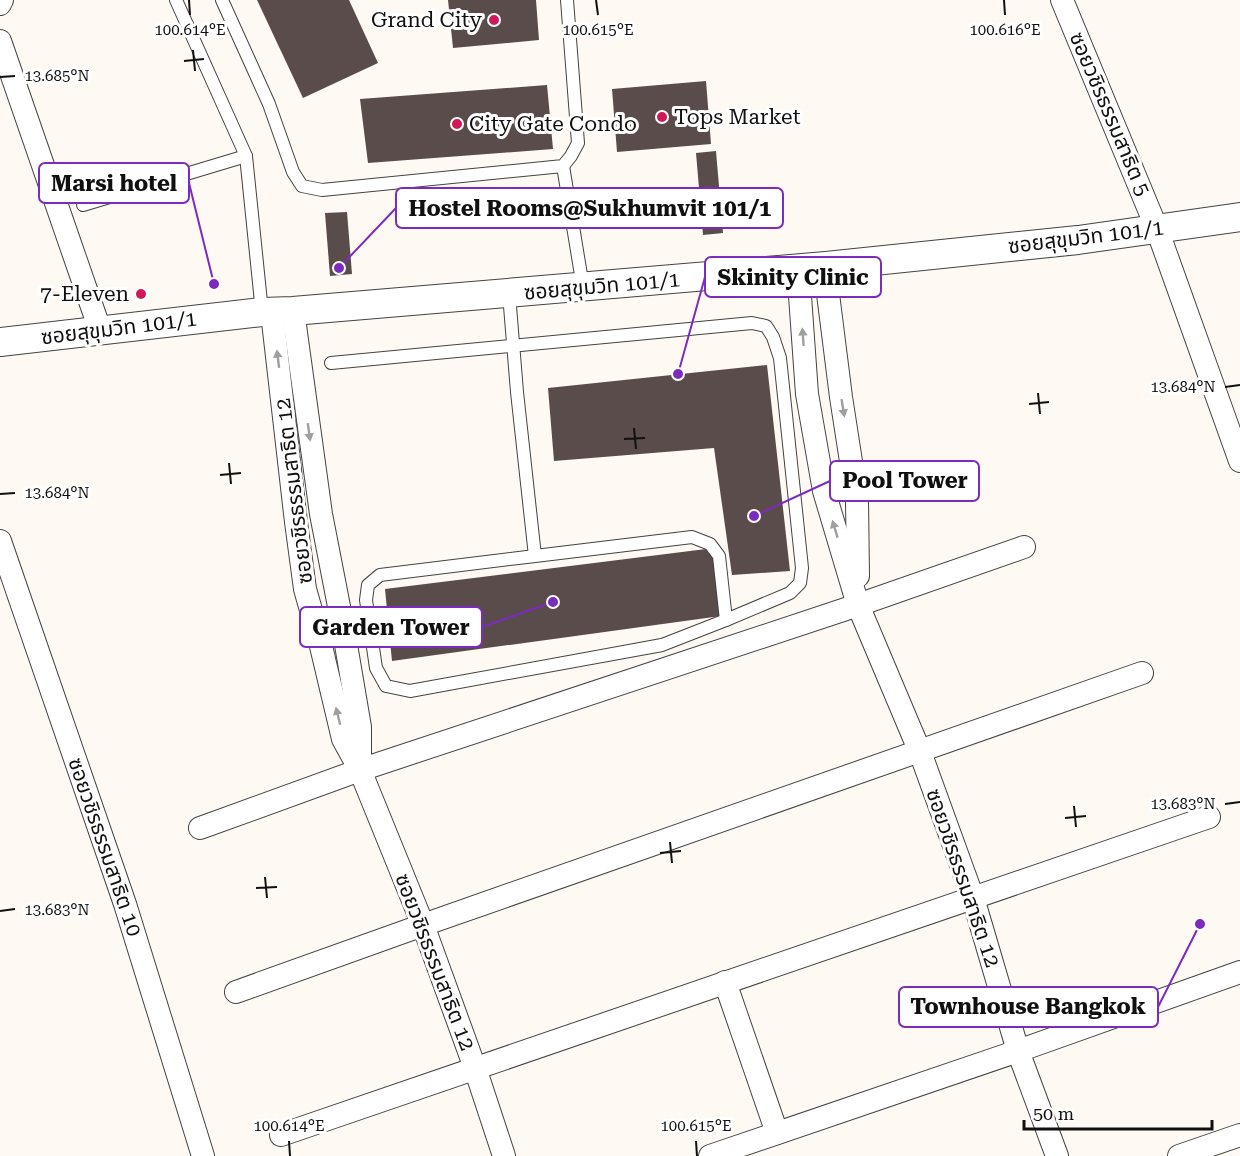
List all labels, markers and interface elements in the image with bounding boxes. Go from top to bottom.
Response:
place label: Grand City [371,8,483,32]
marker: Grand City [487,13,501,27]
text: 100.614°E [154,21,226,39]
text: 100.615°E [562,21,634,39]
text: 100.616°E [969,21,1041,39]
street label: ซอยวชิรธรรมสาธิต 5 [1065,29,1155,199]
text: 13.685°N [24,67,90,85]
place label: Tops Market [674,105,801,129]
marker: Tops Market [655,110,669,124]
place label: City Gate Condo [469,112,637,136]
marker: City Gate Condo [450,117,464,131]
callout: Marsi hotel [39,163,189,203]
text: Marsi hotel [51,171,177,196]
callout: Hostel Rooms@Sukhumvit 101/1 [396,188,783,228]
text: Hostel Rooms@Sukhumvit 101/1 [409,196,771,221]
street label: ซอยสุขุมวิท 101/1 [1007,216,1165,259]
callout: Skinity Clinic [705,257,881,297]
text: Skinity Clinic [717,265,869,290]
street label: ซอยสุขุมวิท 101/1 [523,267,681,306]
place label: 7-Eleven [40,282,129,306]
marker: 7-Eleven [134,287,148,301]
street label: ซอยสุขุมวิท 101/1 [40,307,198,350]
one-way arrow [798,327,808,346]
one-way arrow [273,350,283,369]
text: 13.684°N [1150,378,1216,396]
street label: ซอยวชิรธรรมสาธิต 12 [271,397,317,585]
one-way arrow [838,398,847,417]
one-way arrow [305,422,314,441]
callout: Pool Tower [830,461,979,501]
text: Pool Tower [842,468,968,493]
text: 13.684°N [24,484,90,502]
one-way arrow [830,520,839,538]
callout: Garden Tower [300,607,482,647]
text: Garden Tower [312,615,470,640]
one-way arrow [332,707,342,725]
street label: ซอยวชิรธรรมสาธิต 10 [63,755,147,939]
street label: ซอยวชิรธรรมสาธิต 12 [921,786,1005,970]
text: 13.683°N [1150,795,1216,813]
street label: ซอยวชิรธรรมสาธิต 12 [390,870,480,1054]
text: 13.683°N [24,901,90,919]
callout: Townhouse Bangkok [899,987,1158,1027]
text: Townhouse Bangkok [910,994,1146,1019]
scale bar [1024,1093,1212,1131]
text: 50 m [1033,1103,1074,1124]
text: 100.614°E [253,1117,325,1135]
text: 100.615°E [660,1117,732,1135]

